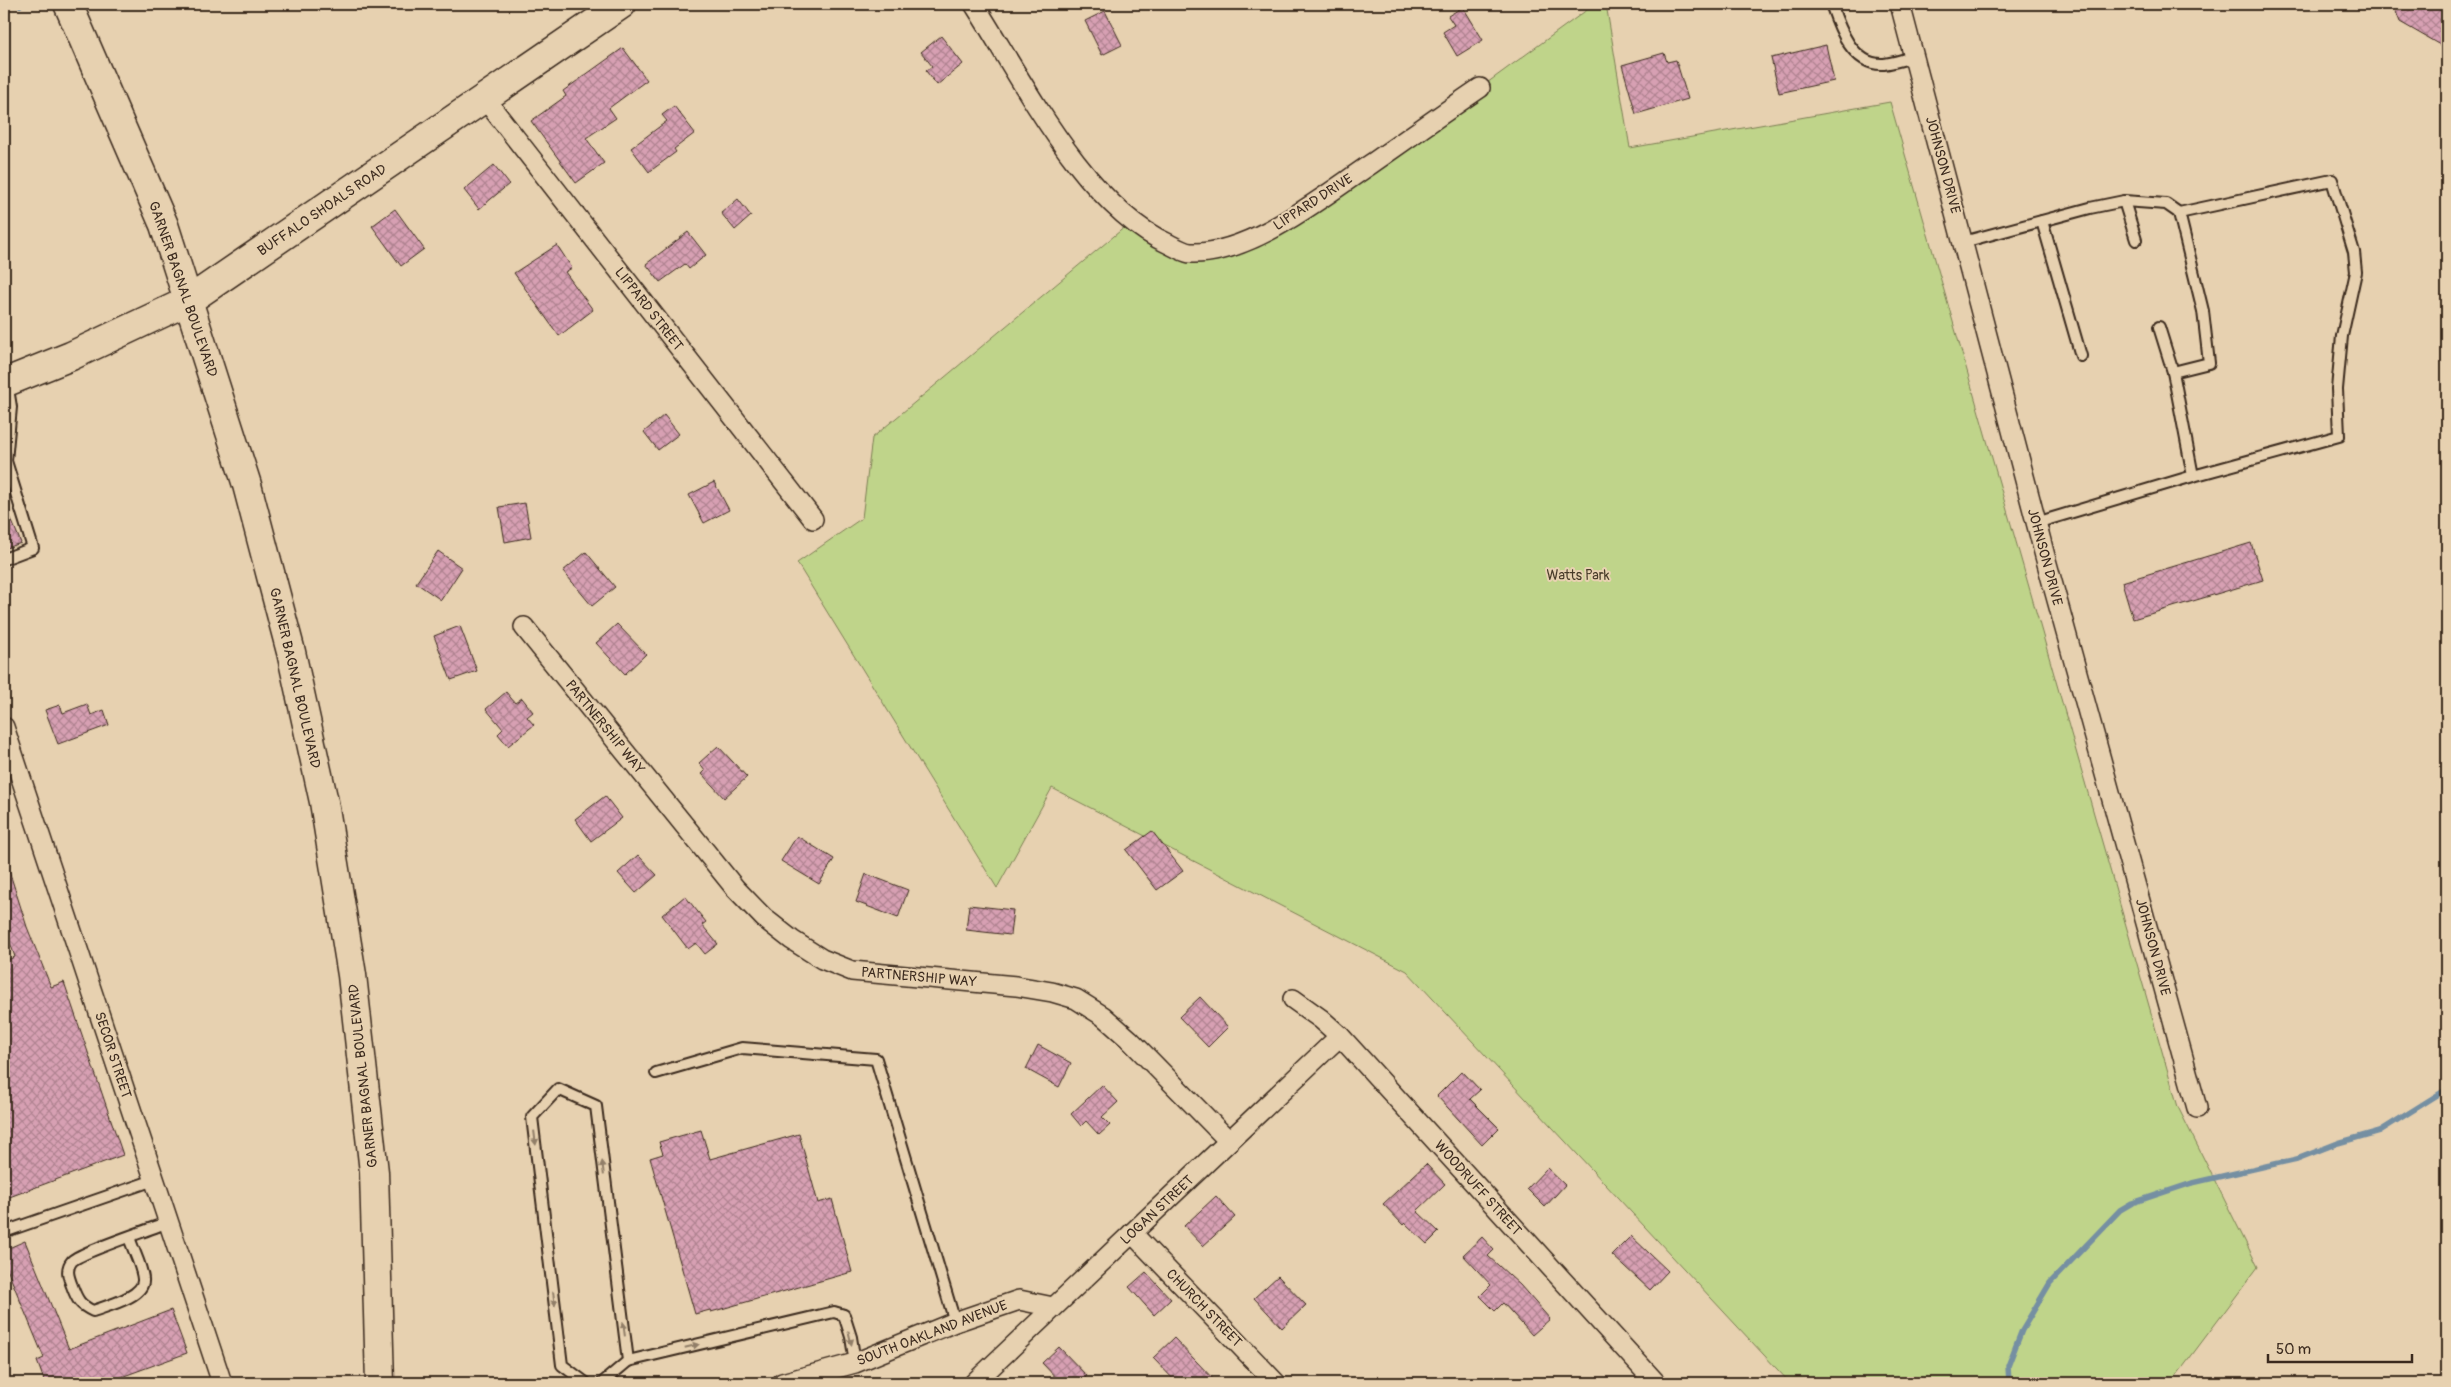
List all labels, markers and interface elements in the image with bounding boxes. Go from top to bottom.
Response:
street label: JOHNSON DRIVE [1922,115,1964,215]
street label: BUFFALO SHOALS ROAD [254,160,390,260]
street label: LIPPARD DRIVE [1270,170,1356,234]
street label: GARNER BAGNAL BOULEVARD [145,199,221,379]
street label: LIPPARD STREET [611,264,687,354]
street label: JOHNSON DRIVE [2024,507,2066,607]
park label: Watts Park [1546,567,1610,584]
street label: GARNER BAGNAL BOULEVARD [266,586,324,770]
street label: PARTNERSHIP WAY [562,677,648,777]
street label: JOHNSON DRIVE [2132,897,2174,997]
street label: PARTNERSHIP WAY [860,963,978,991]
street label: GARNER BAGNAL BOULEVARD [345,983,381,1169]
street label: SECOR STREET [91,1010,135,1101]
one-way arrow [531,1130,539,1146]
street label: WOODRUFF STREET [1431,1137,1525,1239]
one-way arrow [599,1160,607,1176]
street label: LOGAN STREET [1117,1172,1197,1248]
street label: CHURCH STREET [1163,1265,1246,1351]
one-way arrow [550,1291,558,1307]
street label: SOUTH OAKLAND AVENUE [854,1296,1010,1370]
one-way arrow [620,1321,628,1337]
one-way arrow [846,1330,854,1345]
scale bar [2268,1332,2412,1364]
text: 50 m [2276,1340,2311,1359]
one-way arrow [685,1341,700,1349]

